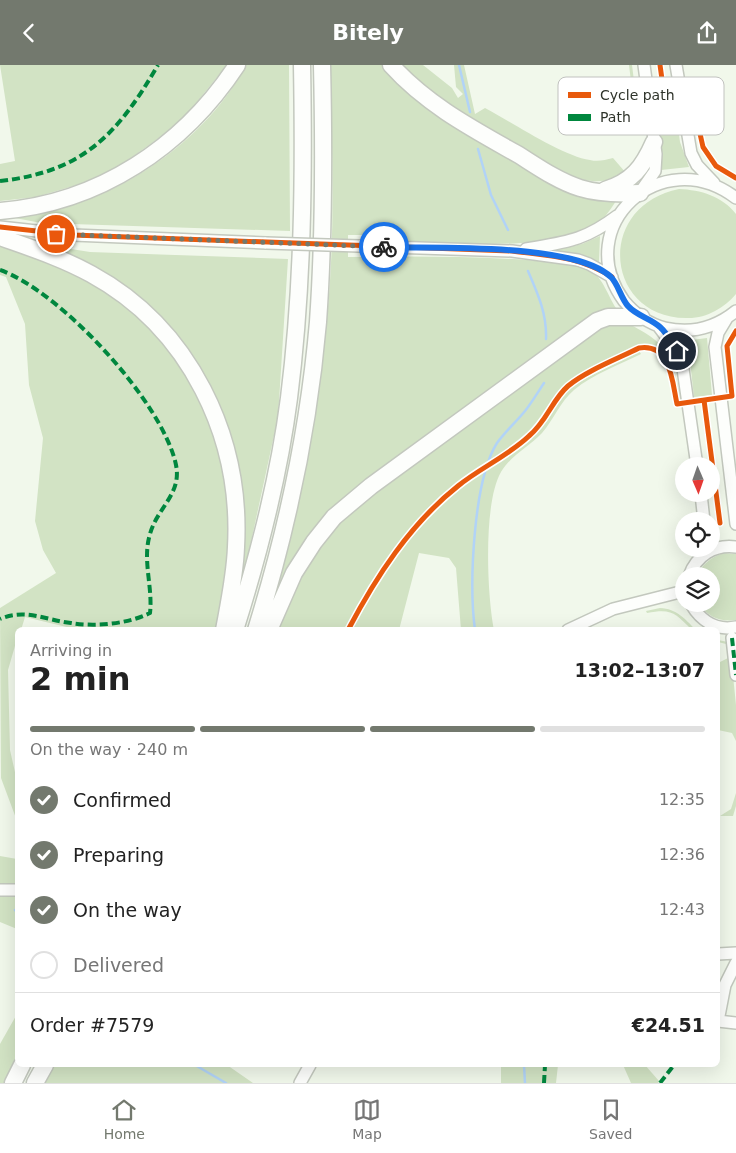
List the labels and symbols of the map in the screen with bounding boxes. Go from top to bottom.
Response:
legend [558,77,724,135]
text: Cycle path [600,87,675,103]
text: Path [600,109,631,125]
pin [35,213,77,255]
courier [359,222,409,272]
pin [656,330,698,372]
north arrow [675,457,720,503]

